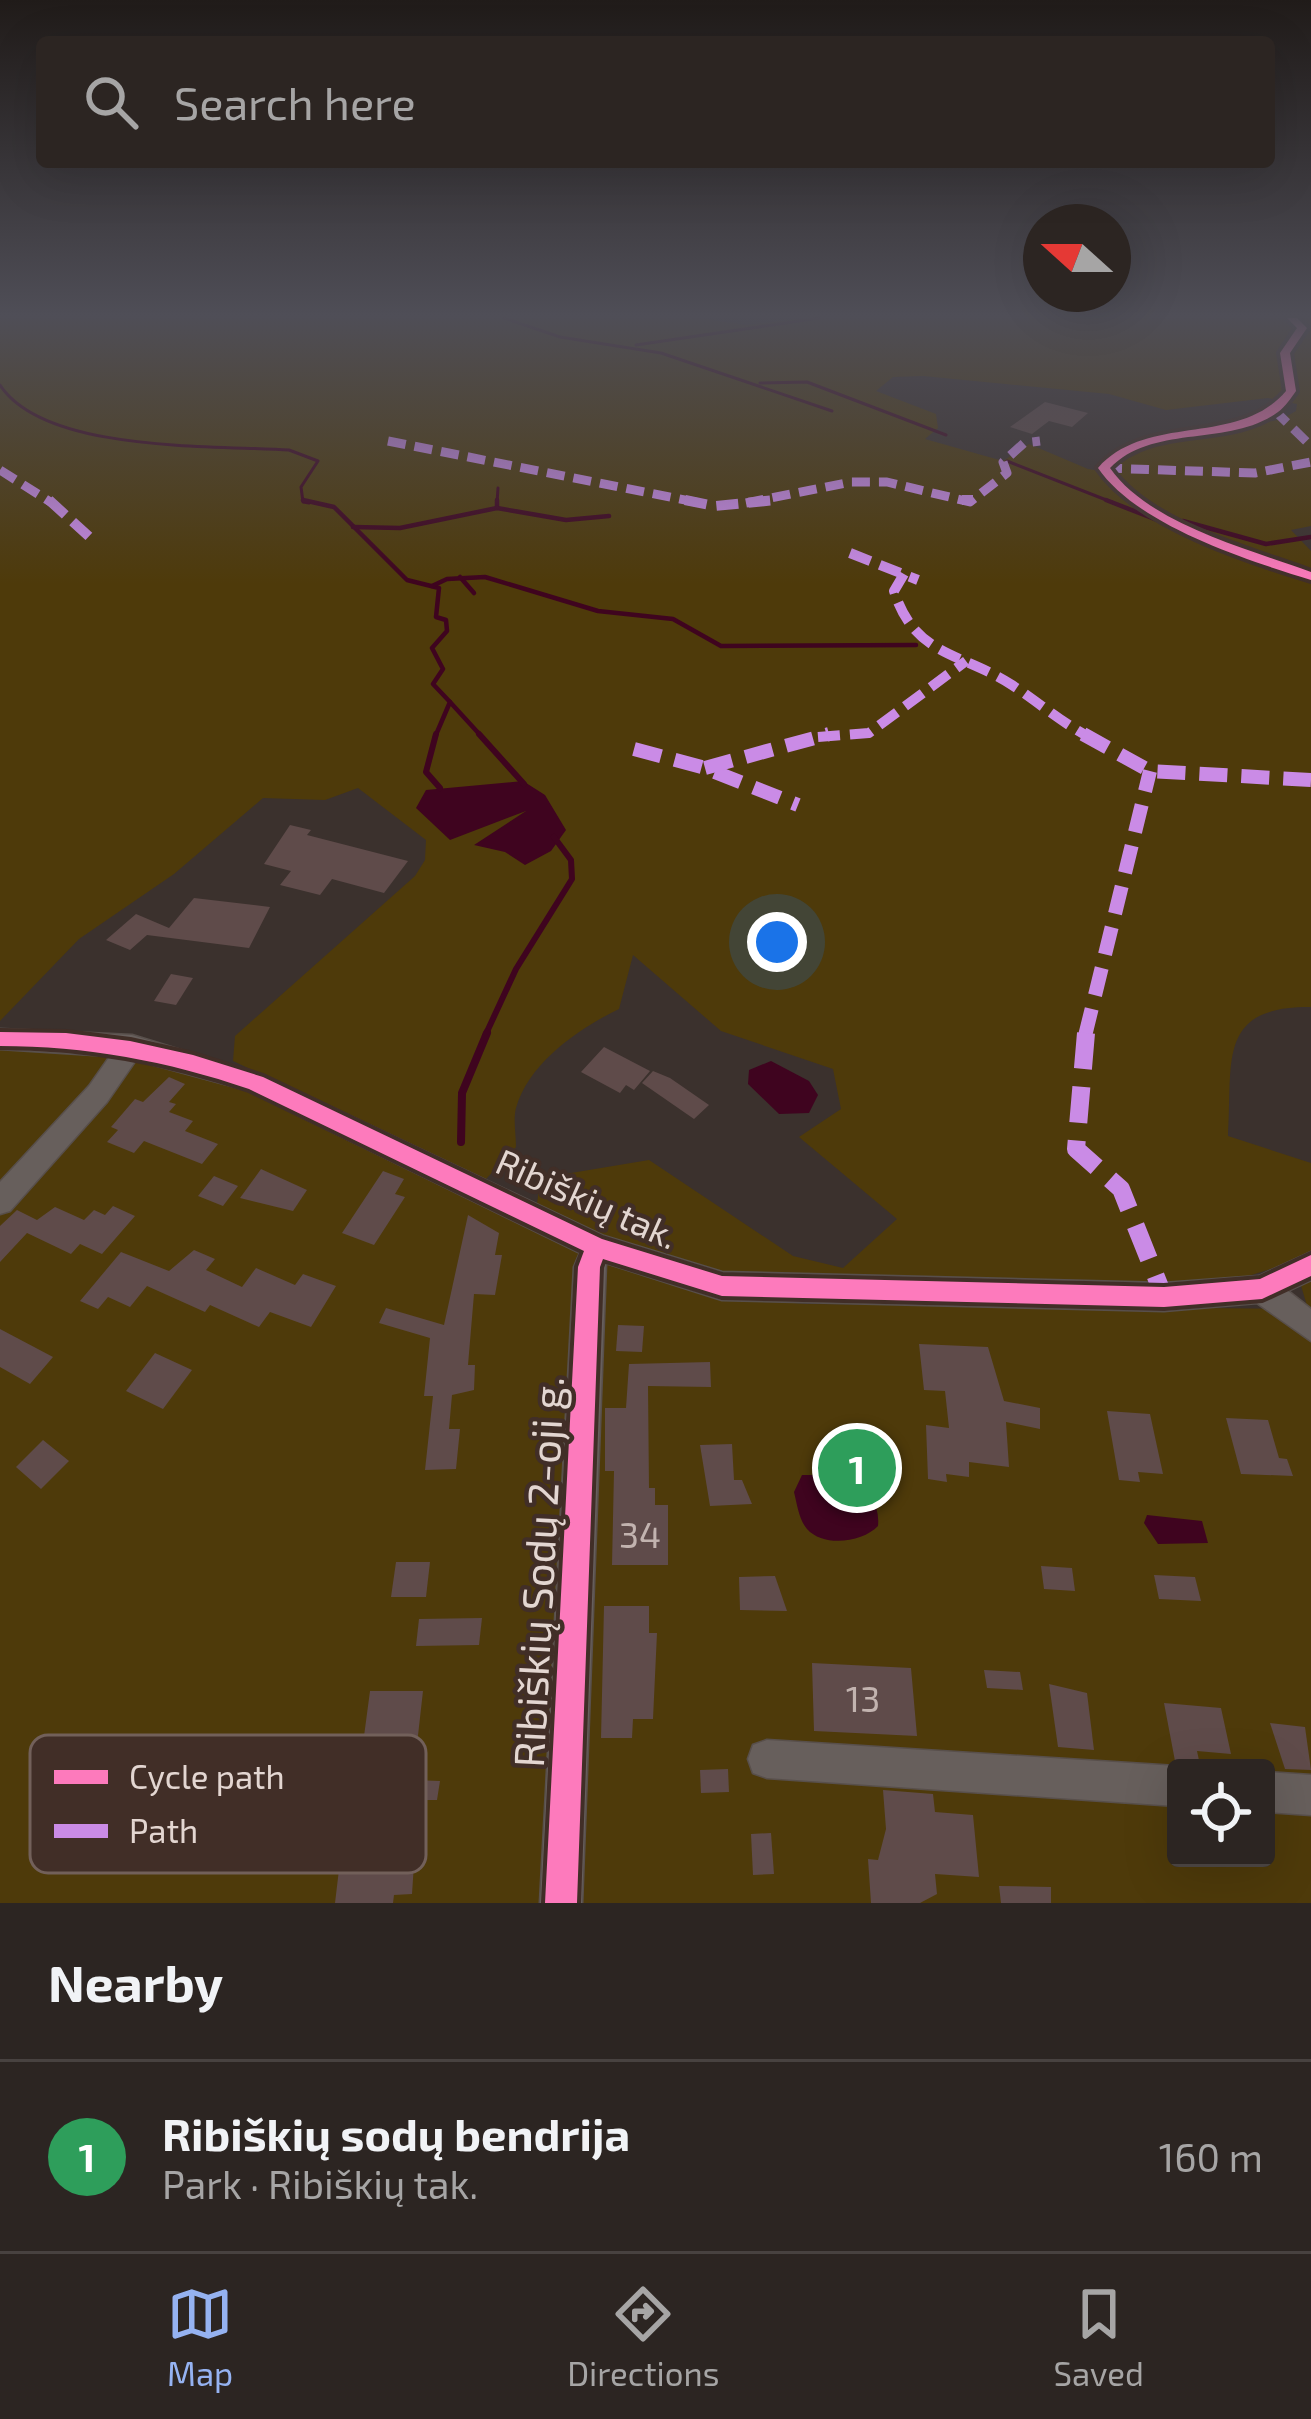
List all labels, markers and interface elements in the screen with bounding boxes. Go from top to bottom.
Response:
search box [36,36,1275,168]
icon: search [78,69,144,135]
text: Search here [174,75,416,129]
north arrow [1023,204,1131,312]
your location [747,912,807,972]
street label: Ribiškių tak. [490,1139,685,1257]
street label: Ribiškių Sodų 2-oji g. [502,1375,573,1769]
pin: 1 [818,1423,896,1513]
house number: 34 [619,1512,661,1555]
house number: 13 [846,1676,880,1719]
legend [30,1735,426,1873]
text: Cycle path [129,1756,285,1796]
map controls [1167,1759,1275,1867]
button: locate [1167,1759,1275,1867]
text: Path [129,1810,198,1850]
text: Nearby [48,1951,223,2012]
text: Ribiškių sodų bendrija [162,2106,630,2160]
text: 1 [79,2133,95,2180]
text: 160 m [1159,2133,1263,2180]
text: Park · Ribiškių tak. [162,2160,478,2207]
tab: Map [167,2281,233,2393]
tab: Directions [567,2281,719,2393]
tab: Saved [1053,2281,1144,2393]

